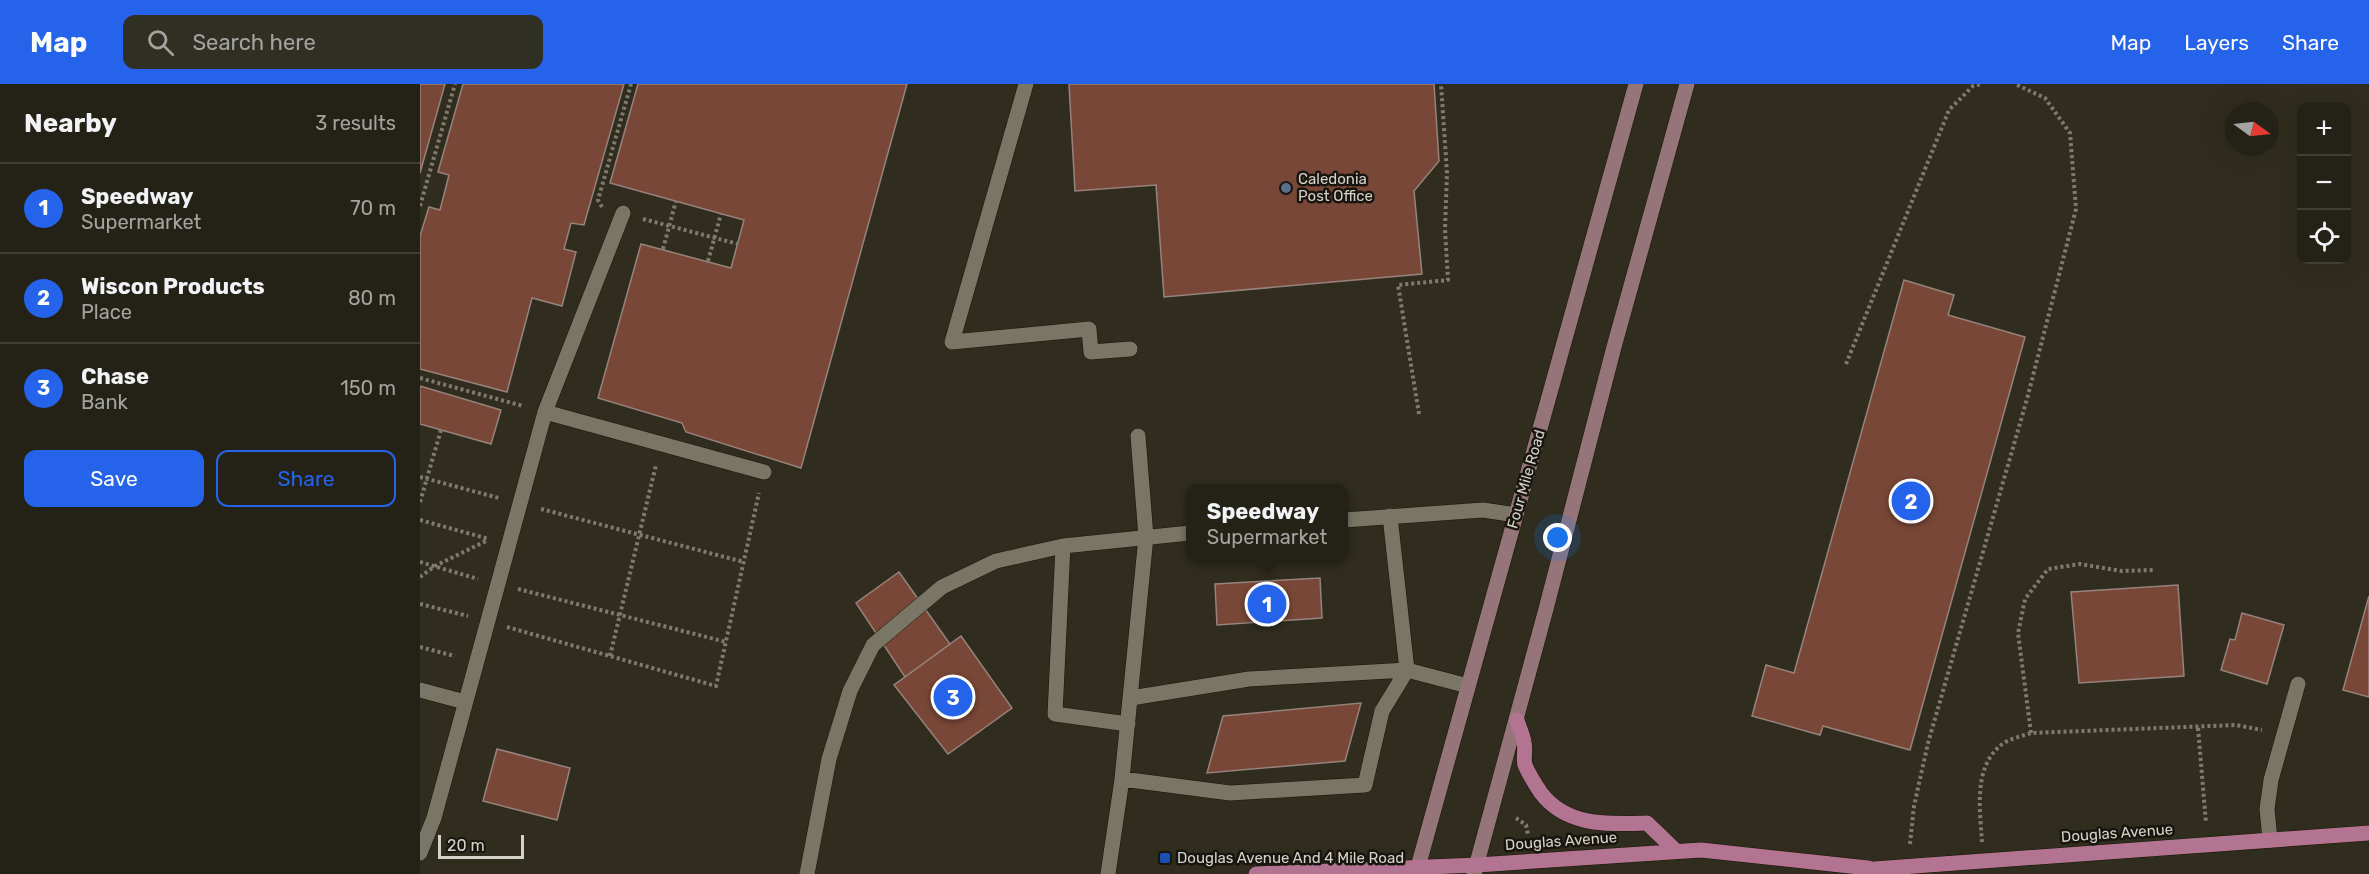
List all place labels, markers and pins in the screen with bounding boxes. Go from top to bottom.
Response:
place label: Caledonia Post Office [1298,170,1373,205]
marker: Caledonia Post Office [1279,181,1293,195]
pin: 2 [1892,478,1930,524]
pin: 1 [1248,582,1286,626]
pin: 3 [934,674,972,720]
place label: Douglas Avenue And 4 Mile Road [1177,849,1404,867]
marker: Douglas Avenue And 4 Mile Road [1158,851,1172,865]

